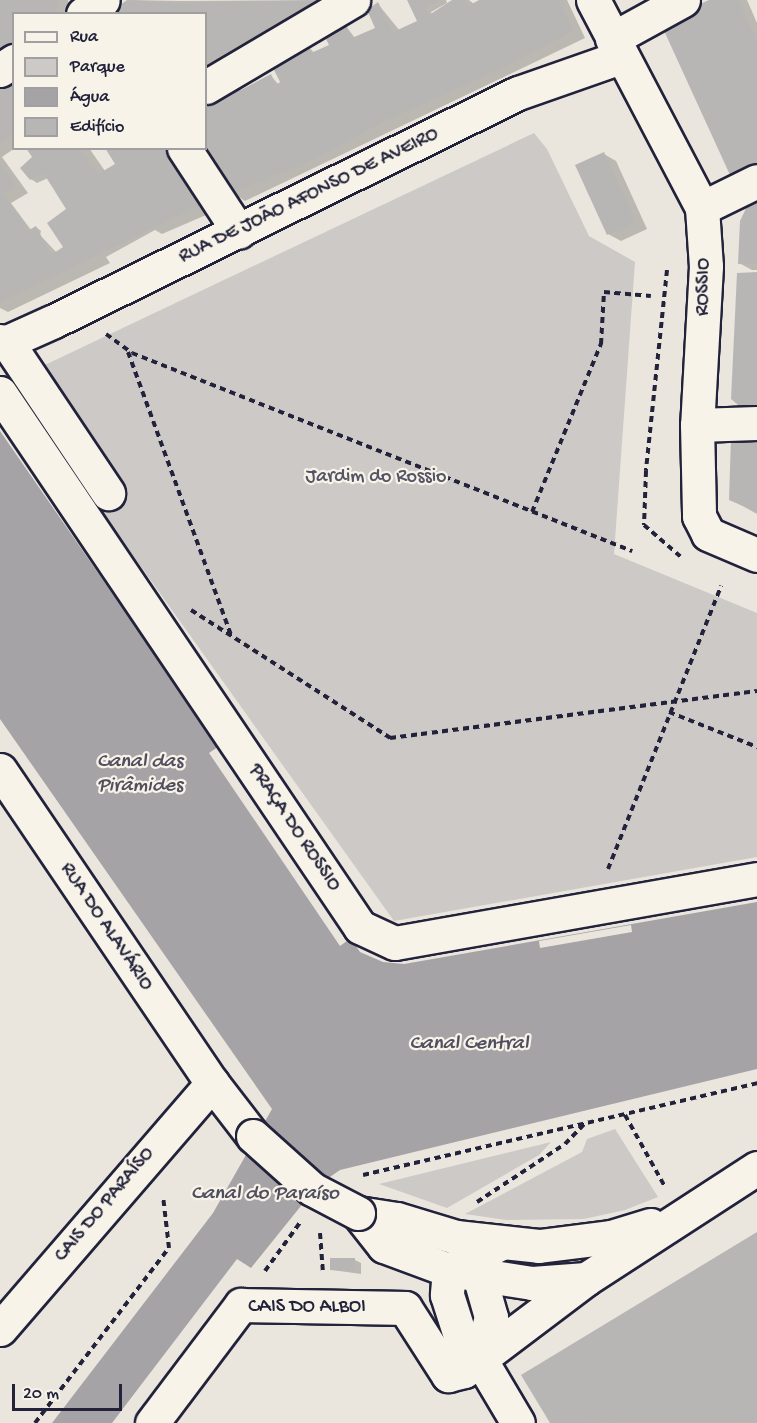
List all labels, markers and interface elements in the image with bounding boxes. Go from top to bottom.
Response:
legend [12,12,207,150]
text: Rua [70,27,98,48]
text: Parque [70,57,125,78]
text: Água [70,87,109,108]
text: Edifício [70,117,124,138]
street label: RUA DE JOÃO AFONSO DE AVEIRO [175,122,443,270]
street label: ROSSIO [691,258,717,316]
park label: Jardim do Rossio [306,465,446,489]
water label: Canal das Pirâmides [97,750,183,800]
street label: PRAÇA DO ROSSIO [243,760,345,896]
street label: RUA DO ALAVÁRIO [54,858,158,996]
water label: Canal Central [410,1032,528,1058]
street label: CAIS DO PARAÍSO [50,1143,160,1267]
water label: Canal do Paraíso [191,1182,339,1208]
street label: CAIS DO ALBOI [248,1295,366,1319]
scale bar [15,1372,124,1410]
text: 20 m [23,1384,59,1405]

